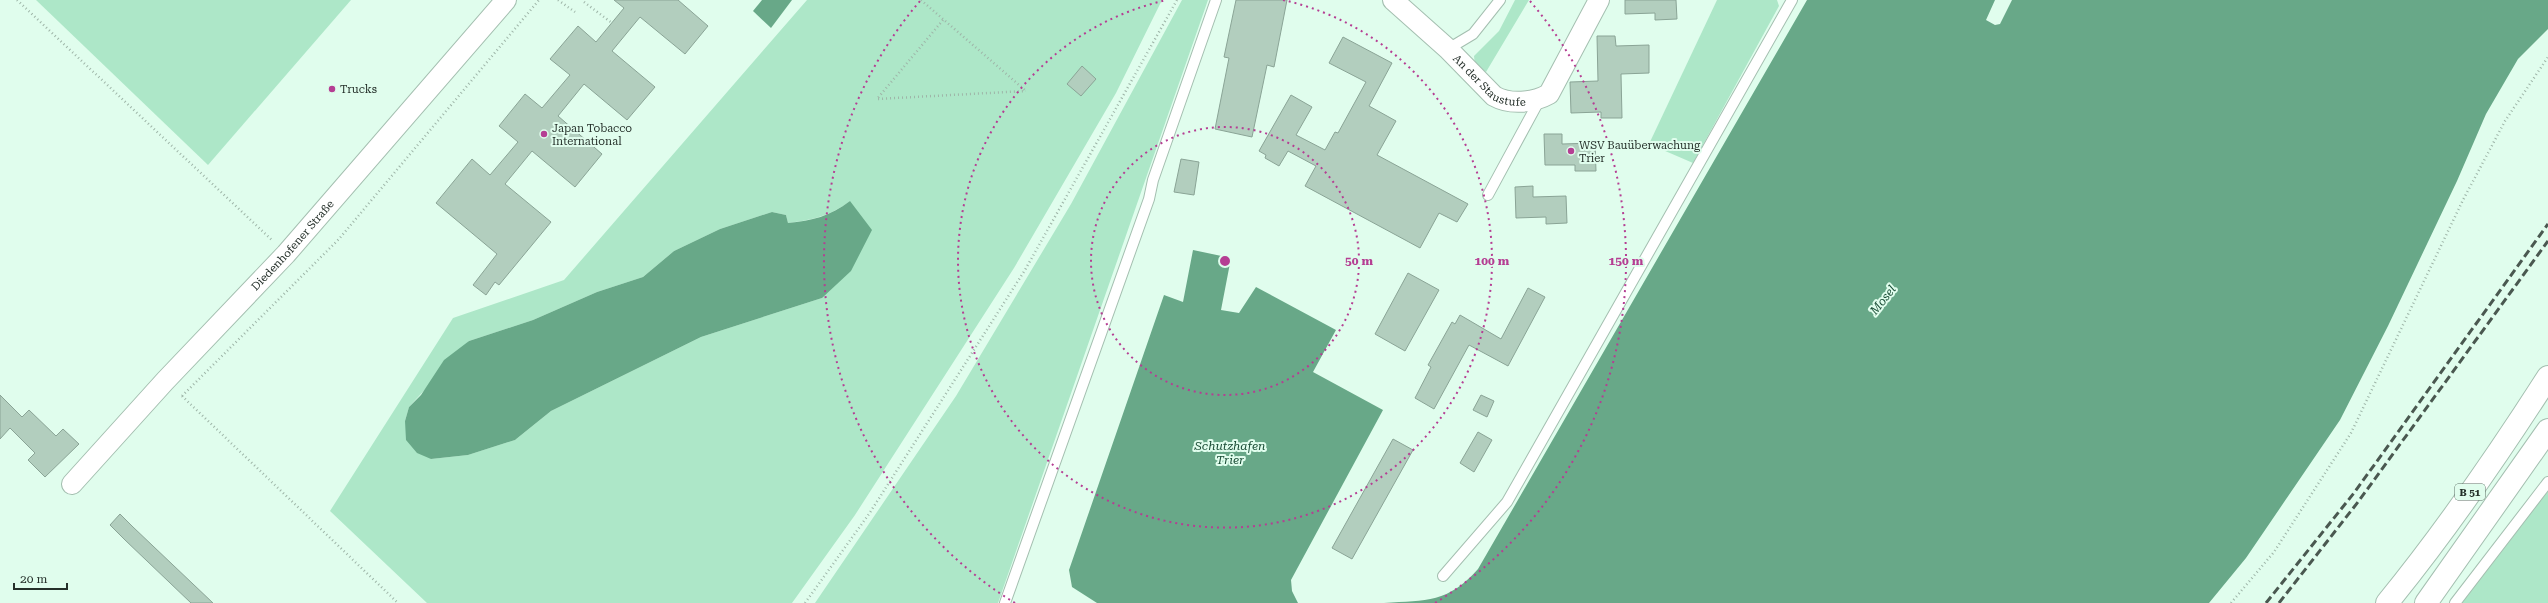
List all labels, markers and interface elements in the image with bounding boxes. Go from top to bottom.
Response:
street label: An der Staustufe [1450,52,1526,109]
place label: Trucks [340,83,377,96]
marker: Trucks [327,84,337,94]
place label: Japan Tobacco International [552,122,632,148]
marker: Japan Tobacco International [539,129,549,139]
place label: WSV Bauüberwachung Trier [1579,139,1701,165]
marker: WSV Bauüberwachung Trier [1566,146,1576,156]
street label: Diedenhofener Straße [249,198,337,293]
centre of rings [1218,254,1232,268]
text: 50 m [1345,254,1373,268]
text: 100 m [1475,254,1510,268]
text: 150 m [1609,254,1644,268]
water label: Mosel [1867,282,1899,318]
water label: Schutzhafen Trier [1193,439,1266,467]
road number: B 51 [2455,484,2485,500]
scale bar [14,565,67,591]
text: 20 m [20,572,47,586]

